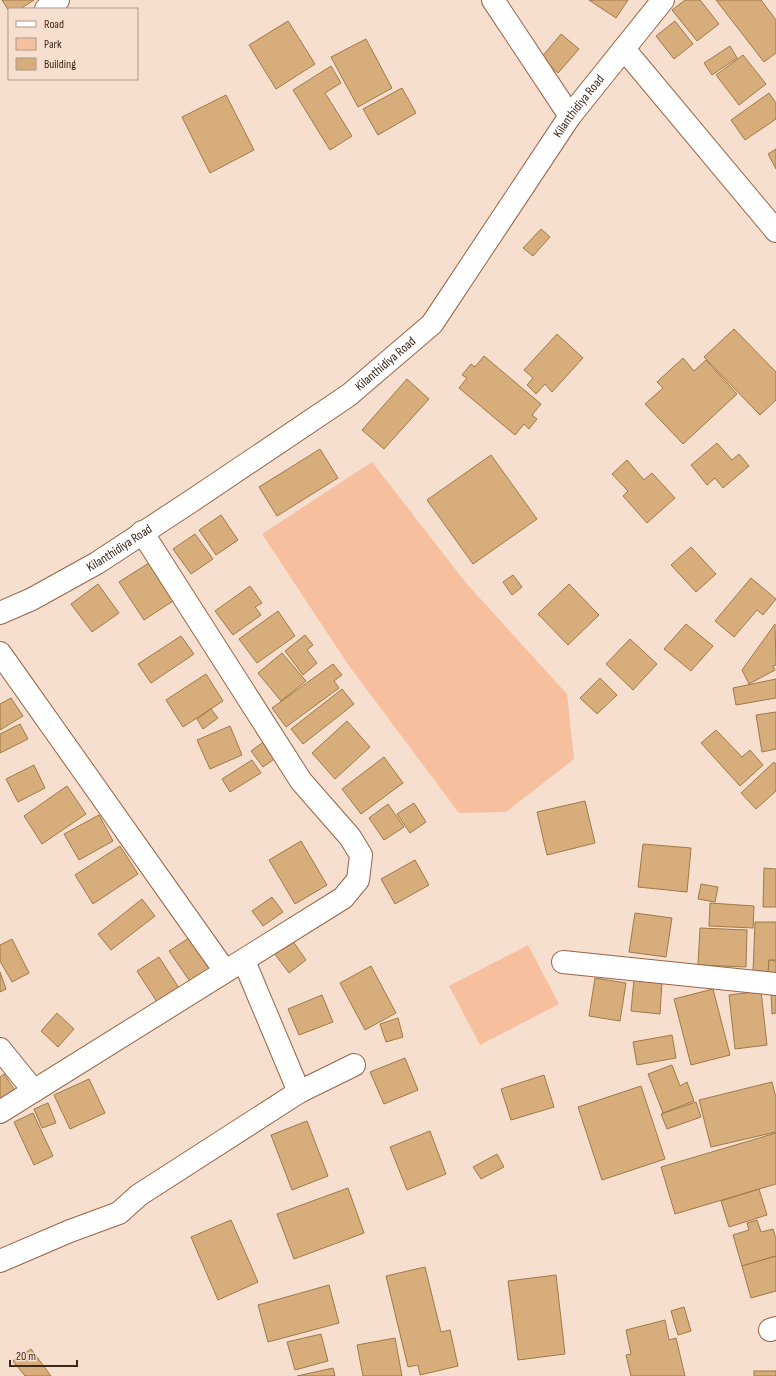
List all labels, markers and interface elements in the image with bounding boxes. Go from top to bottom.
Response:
legend [8,8,138,80]
text: Road [44,17,64,32]
text: Park [44,37,62,52]
text: Building [44,57,76,72]
street label: Kilanthidiya Road [550,72,608,141]
street label: Kilanthidiya Road [352,333,419,394]
street label: Kilanthidiya Road [84,521,155,575]
scale bar [10,1342,77,1368]
text: 20 m [16,1349,36,1364]

